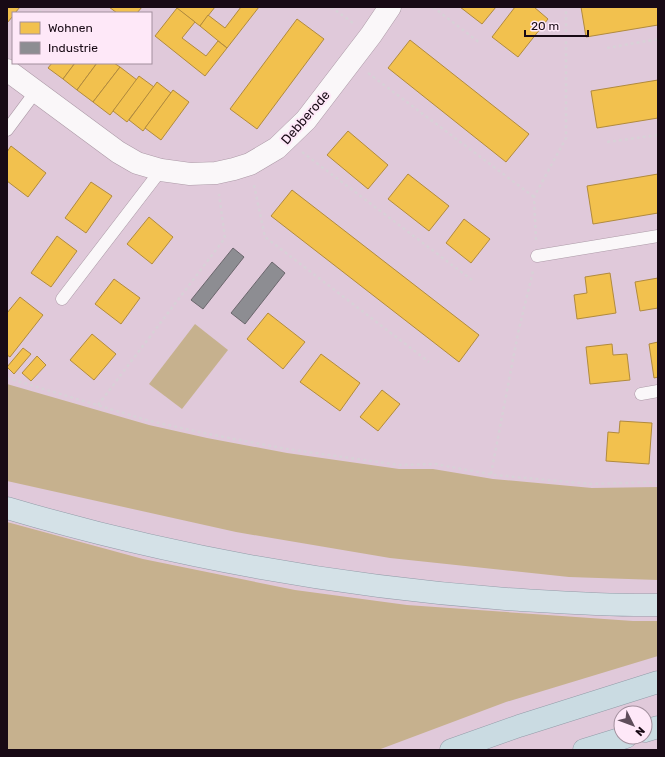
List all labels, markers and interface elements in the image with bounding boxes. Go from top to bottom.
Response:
legend [12,12,152,64]
scale bar [525,12,588,38]
text: 20 m [531,19,559,33]
text: Wohnen [48,21,93,35]
text: Industrie [48,41,98,55]
street label: Debberode [278,87,333,147]
north arrow [613,705,653,745]
text: N [633,724,648,739]

